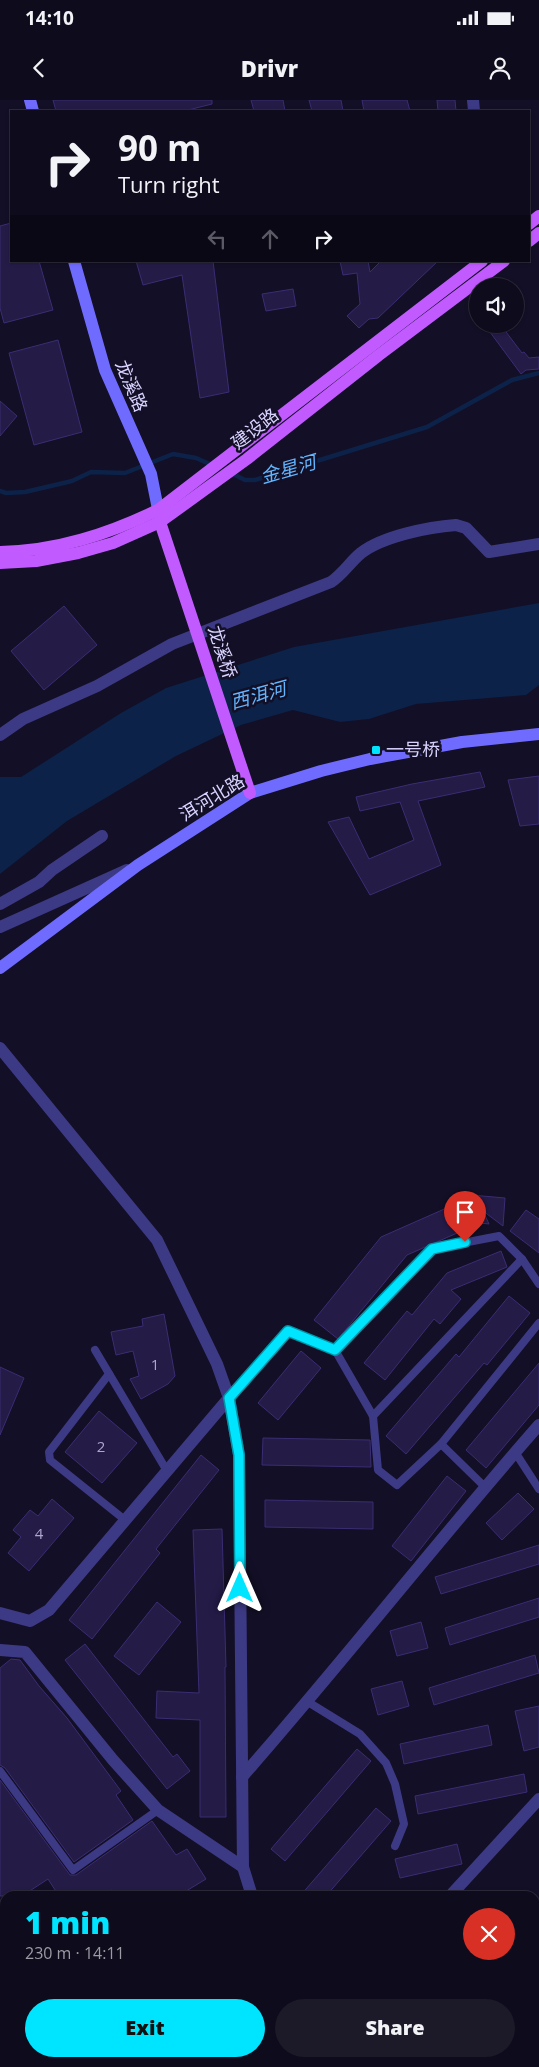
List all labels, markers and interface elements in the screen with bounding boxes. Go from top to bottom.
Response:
text: 14:10 [25,5,74,31]
text: Drivr [241,53,298,83]
icon: back [25,54,53,82]
icon: person [486,54,514,82]
text: 90 m [118,124,201,171]
icon: right [35,130,100,195]
text: Turn right [118,169,220,199]
icon: left [203,225,231,253]
icon: ahead [256,225,284,253]
icon: right [309,225,337,253]
map controls [469,278,524,333]
button: sound [469,278,524,333]
street label: 龙溪路 [110,356,154,415]
street label: 建设路 [226,402,283,454]
water label: 金星河 [257,448,323,489]
street label: 龙溪桥 [203,622,243,681]
water label: 西洱河 [227,674,293,715]
place label: 一号桥 [386,737,440,761]
marker: 一号桥 [370,744,382,756]
street label: 洱河北路 [174,768,249,826]
pin [444,1191,486,1242]
icon: arrive [451,1198,479,1226]
house number: 1 [151,1354,159,1374]
house number: 2 [97,1436,105,1456]
house number: 4 [35,1523,44,1543]
position arrow [213,1561,265,1613]
text: 1 min [25,1902,110,1943]
button: close [463,1908,515,1960]
text: 230 m · 14:11 [25,1942,125,1964]
button: Exit [25,1999,265,2057]
button: Share [275,1999,515,2057]

